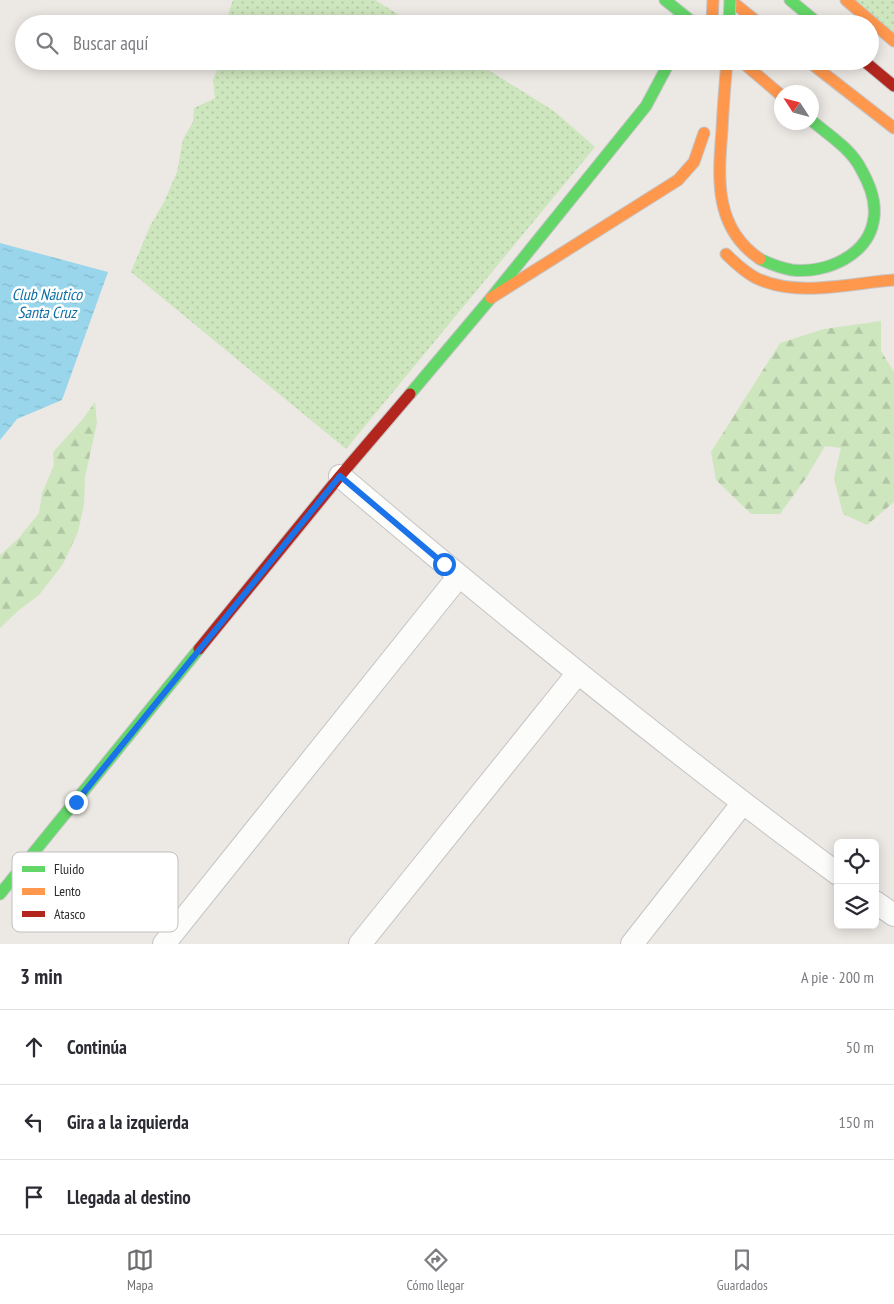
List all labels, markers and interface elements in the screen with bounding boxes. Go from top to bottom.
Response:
search box [15,15,879,70]
icon: search [33,29,61,57]
text: Buscar aquí [73,31,148,55]
north arrow [774,85,819,130]
water label: Club Náutico Santa Cruz [12,284,83,322]
route start [433,553,456,576]
route end [65,791,88,814]
map controls [834,839,879,929]
button: locate [834,839,879,884]
legend [12,852,178,932]
text: Fluido [54,860,84,878]
text: Lento [54,882,81,900]
button: layers [834,884,879,929]
text: Atasco [54,905,85,923]
text: 3 min [20,963,62,990]
text: A pie · 200 m [801,967,874,987]
icon: ahead [20,1033,48,1061]
text: Continúa [67,1035,127,1059]
text: 50 m [846,1037,874,1057]
icon: left [20,1108,48,1136]
text: Gira a la izquierda [67,1110,189,1134]
text: 150 m [839,1112,874,1132]
icon: arrive [20,1183,48,1211]
text: Llegada al destino [67,1185,191,1209]
tab: Mapa [126,1246,154,1294]
tab: Cómo llegar [407,1246,464,1294]
tab: Guardados [717,1246,768,1294]

